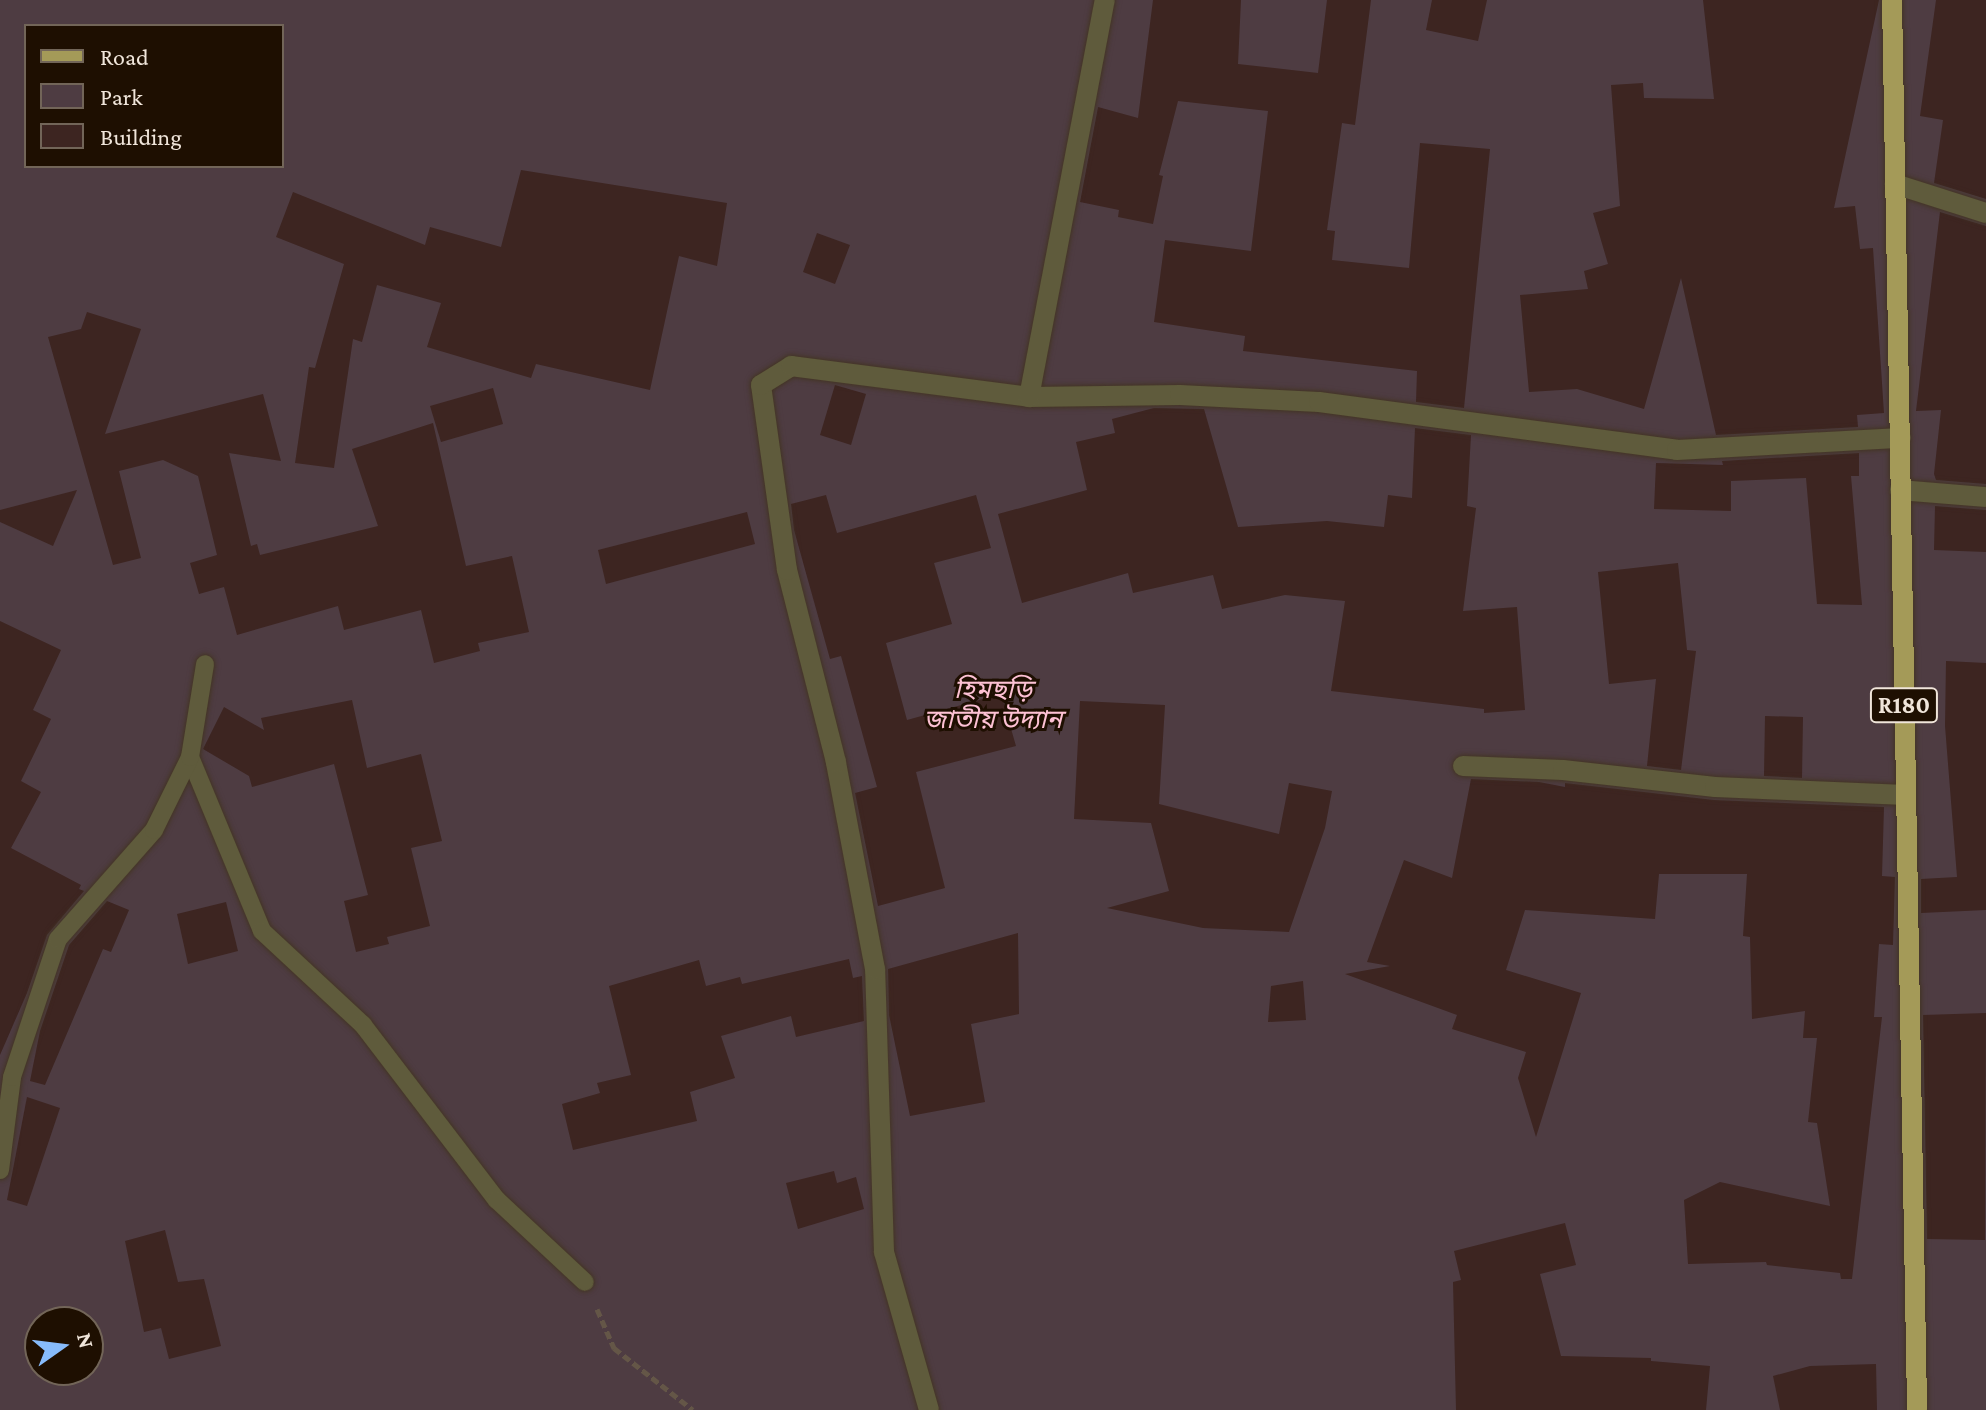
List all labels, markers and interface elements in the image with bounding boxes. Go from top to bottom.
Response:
legend [24,24,284,168]
text: Road [100,43,149,70]
text: Park [100,83,143,110]
text: Building [100,123,182,150]
park label: হিমছড়ি জাতীয় উদ্যান [924,674,1062,736]
road number: R180 [1868,685,1940,725]
north arrow [24,1306,104,1386]
text: N [72,1330,100,1351]

